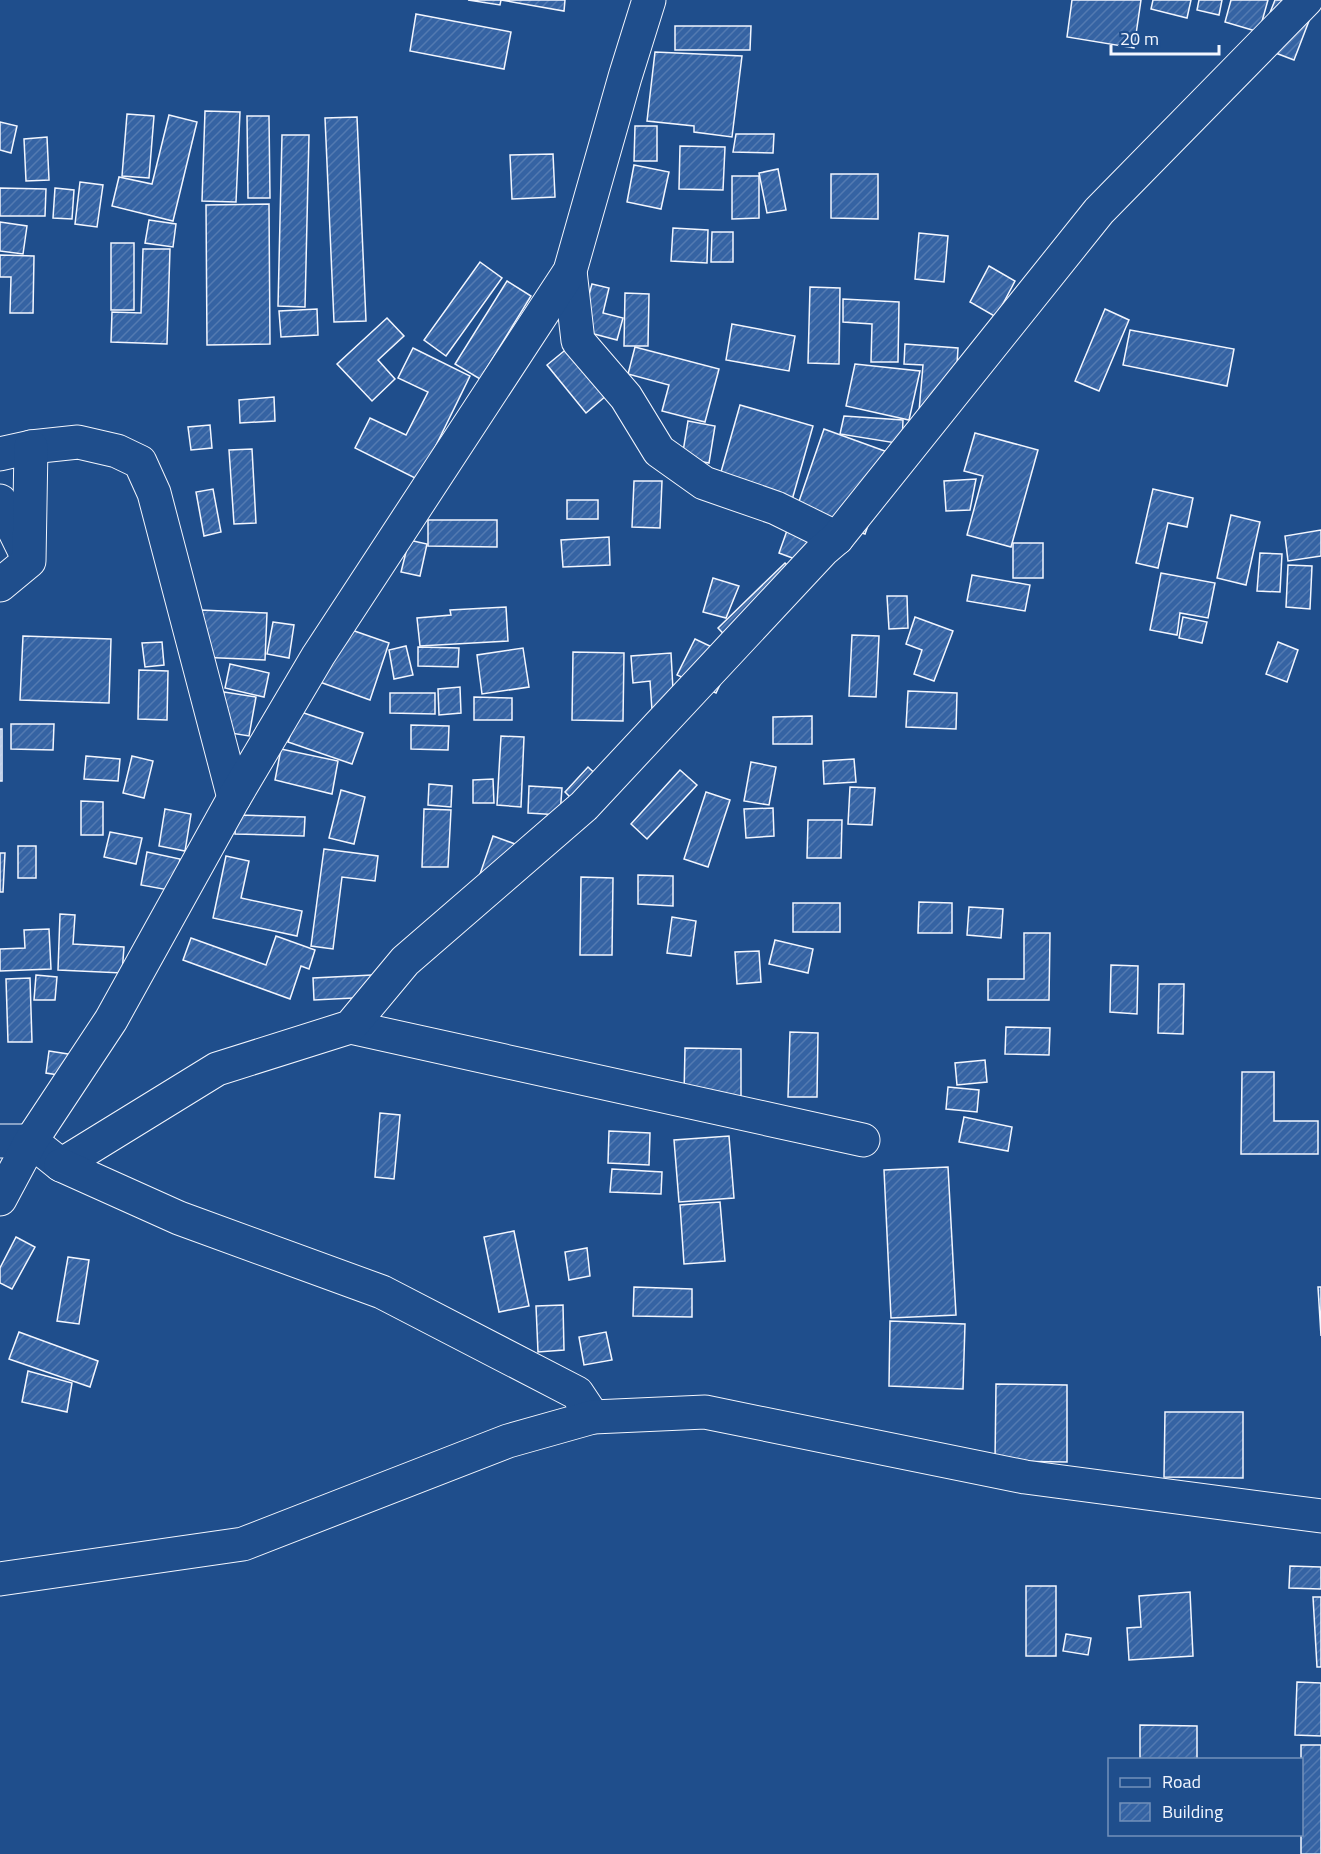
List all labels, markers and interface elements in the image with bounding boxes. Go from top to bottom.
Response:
scale bar [1111,18,1219,56]
text: 20 m [1120,25,1159,52]
legend [1108,1758,1303,1836]
text: Road [1162,1768,1201,1795]
text: Building [1162,1798,1223,1825]

